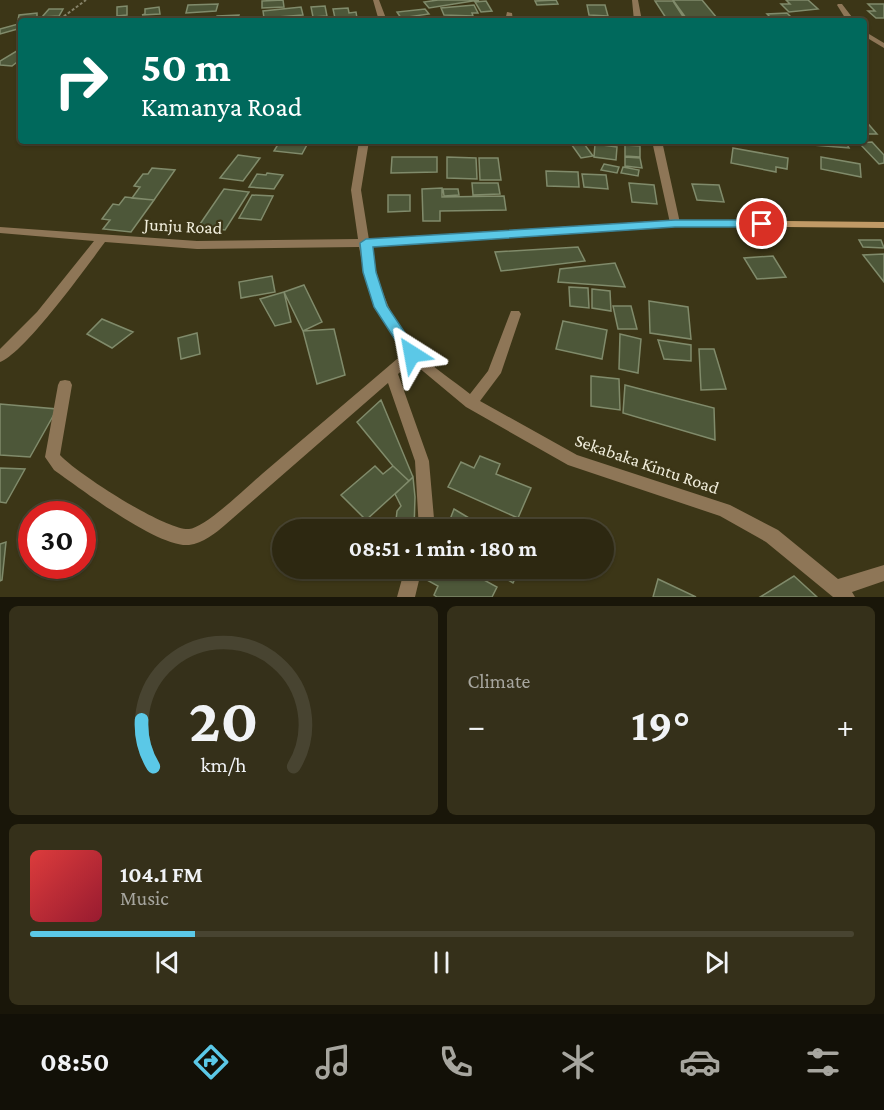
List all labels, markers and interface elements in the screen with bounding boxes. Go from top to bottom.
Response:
icon: right [42,42,120,120]
text: 50 m [141,43,231,90]
text: Kamanya Road [141,92,302,122]
pin [736,198,787,249]
icon: arrive [745,207,778,240]
street label: Junju Road [141,214,223,239]
position arrow [380,322,444,386]
street label: Sekabaka Kintu Road [572,430,722,498]
speed limit sign: 30 [18,501,96,579]
text: 08:51 · 1 min · 180 m [349,536,537,561]
text: Climate [468,670,530,692]
text: 20 [188,685,258,754]
text: 19° [631,700,690,750]
text: − [468,707,485,744]
text: + [837,707,854,744]
text: km/h [200,754,247,778]
text: 104.1 FM [120,862,203,887]
text: Music [120,887,169,909]
icon: previous [151,946,184,979]
icon: pause [425,946,458,979]
icon: next [700,946,733,979]
icon: directions [190,1041,232,1083]
icon: music [312,1041,354,1083]
icon: phone [435,1041,477,1083]
icon: climate [557,1041,599,1083]
icon: car [679,1041,721,1083]
icon: filters [802,1041,844,1083]
text: 08:50 [40,1047,109,1077]

